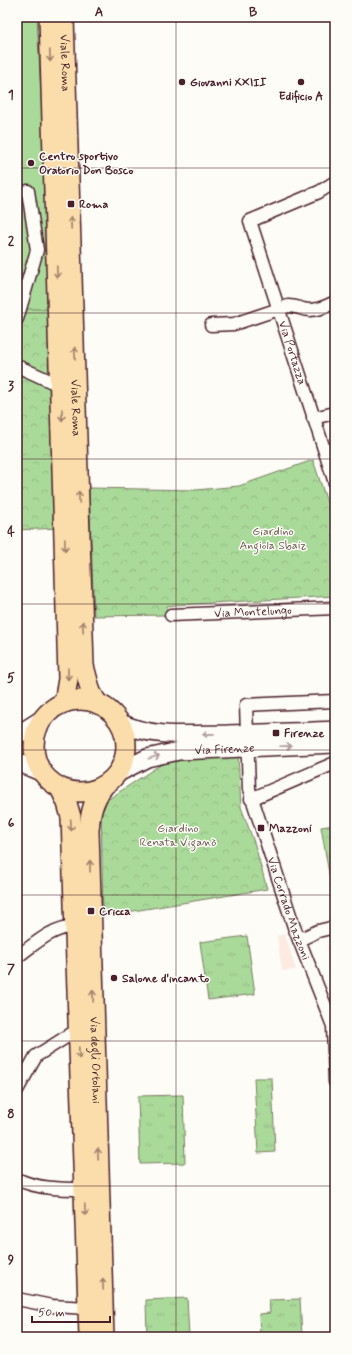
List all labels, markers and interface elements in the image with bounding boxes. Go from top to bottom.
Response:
text: A [95,4,103,21]
text: B [249,4,258,21]
street label: Viale Roma [56,34,73,92]
one-way arrow [46,49,54,62]
place label: Giovanni XXIII [190,75,267,91]
marker: Giovanni XXIII [177,77,187,87]
marker: Edificio A [296,77,306,87]
text: 1 [8,87,14,104]
place label: Edificio A [279,89,324,105]
place label: Centro sportivo Oratorio Don Bosco [39,149,133,179]
marker: Centro sportivo Oratorio Don Bosco [26,158,36,168]
place label: Roma [79,197,109,213]
marker: Roma [66,199,76,209]
one-way arrow [68,217,75,230]
text: 2 [8,233,15,250]
one-way arrow [53,265,61,278]
street label: Via Portazza [274,319,310,387]
one-way arrow [71,347,79,360]
text: 3 [8,378,14,395]
street label: Viale Roma [66,379,84,437]
one-way arrow [58,408,65,421]
one-way arrow [76,491,83,504]
text: 4 [7,524,15,541]
park label: Giardino Angiola Sbaiz [239,524,307,555]
one-way arrow [61,538,69,551]
street label: Via Montelungo [214,603,292,622]
one-way arrow [79,621,87,634]
one-way arrow [64,667,72,680]
text: 5 [7,670,15,687]
place label: Firenze [284,726,325,742]
marker: Firenze [271,728,281,738]
one-way arrow [202,730,215,738]
street label: Via Firenze [194,741,255,759]
one-way arrow [279,743,292,750]
one-way arrow [147,753,160,760]
text: 6 [8,815,15,832]
one-way arrow [68,818,75,831]
park label: Giardino Renata Viganò [140,821,217,852]
place label: Mazzoni [269,821,312,837]
marker: Mazzoni [256,823,266,833]
street label: Via Corrado Mazzoni [263,855,313,963]
one-way arrow [86,860,94,873]
place label: Cricca [99,904,131,920]
marker: Cricca [86,906,96,916]
text: 7 [7,961,15,978]
place label: Salone d'incanto [122,971,210,987]
marker: Salone d'incanto [109,973,119,983]
one-way arrow [90,990,97,1003]
street label: Via degli Ortolani [85,1016,104,1104]
one-way arrow [76,1046,83,1059]
text: 8 [7,1106,15,1123]
one-way arrow [95,1148,102,1161]
one-way arrow [81,1203,89,1216]
text: 9 [8,1252,15,1269]
one-way arrow [99,1278,106,1291]
scale bar [32,1298,110,1324]
text: 50 m [38,1305,65,1321]

